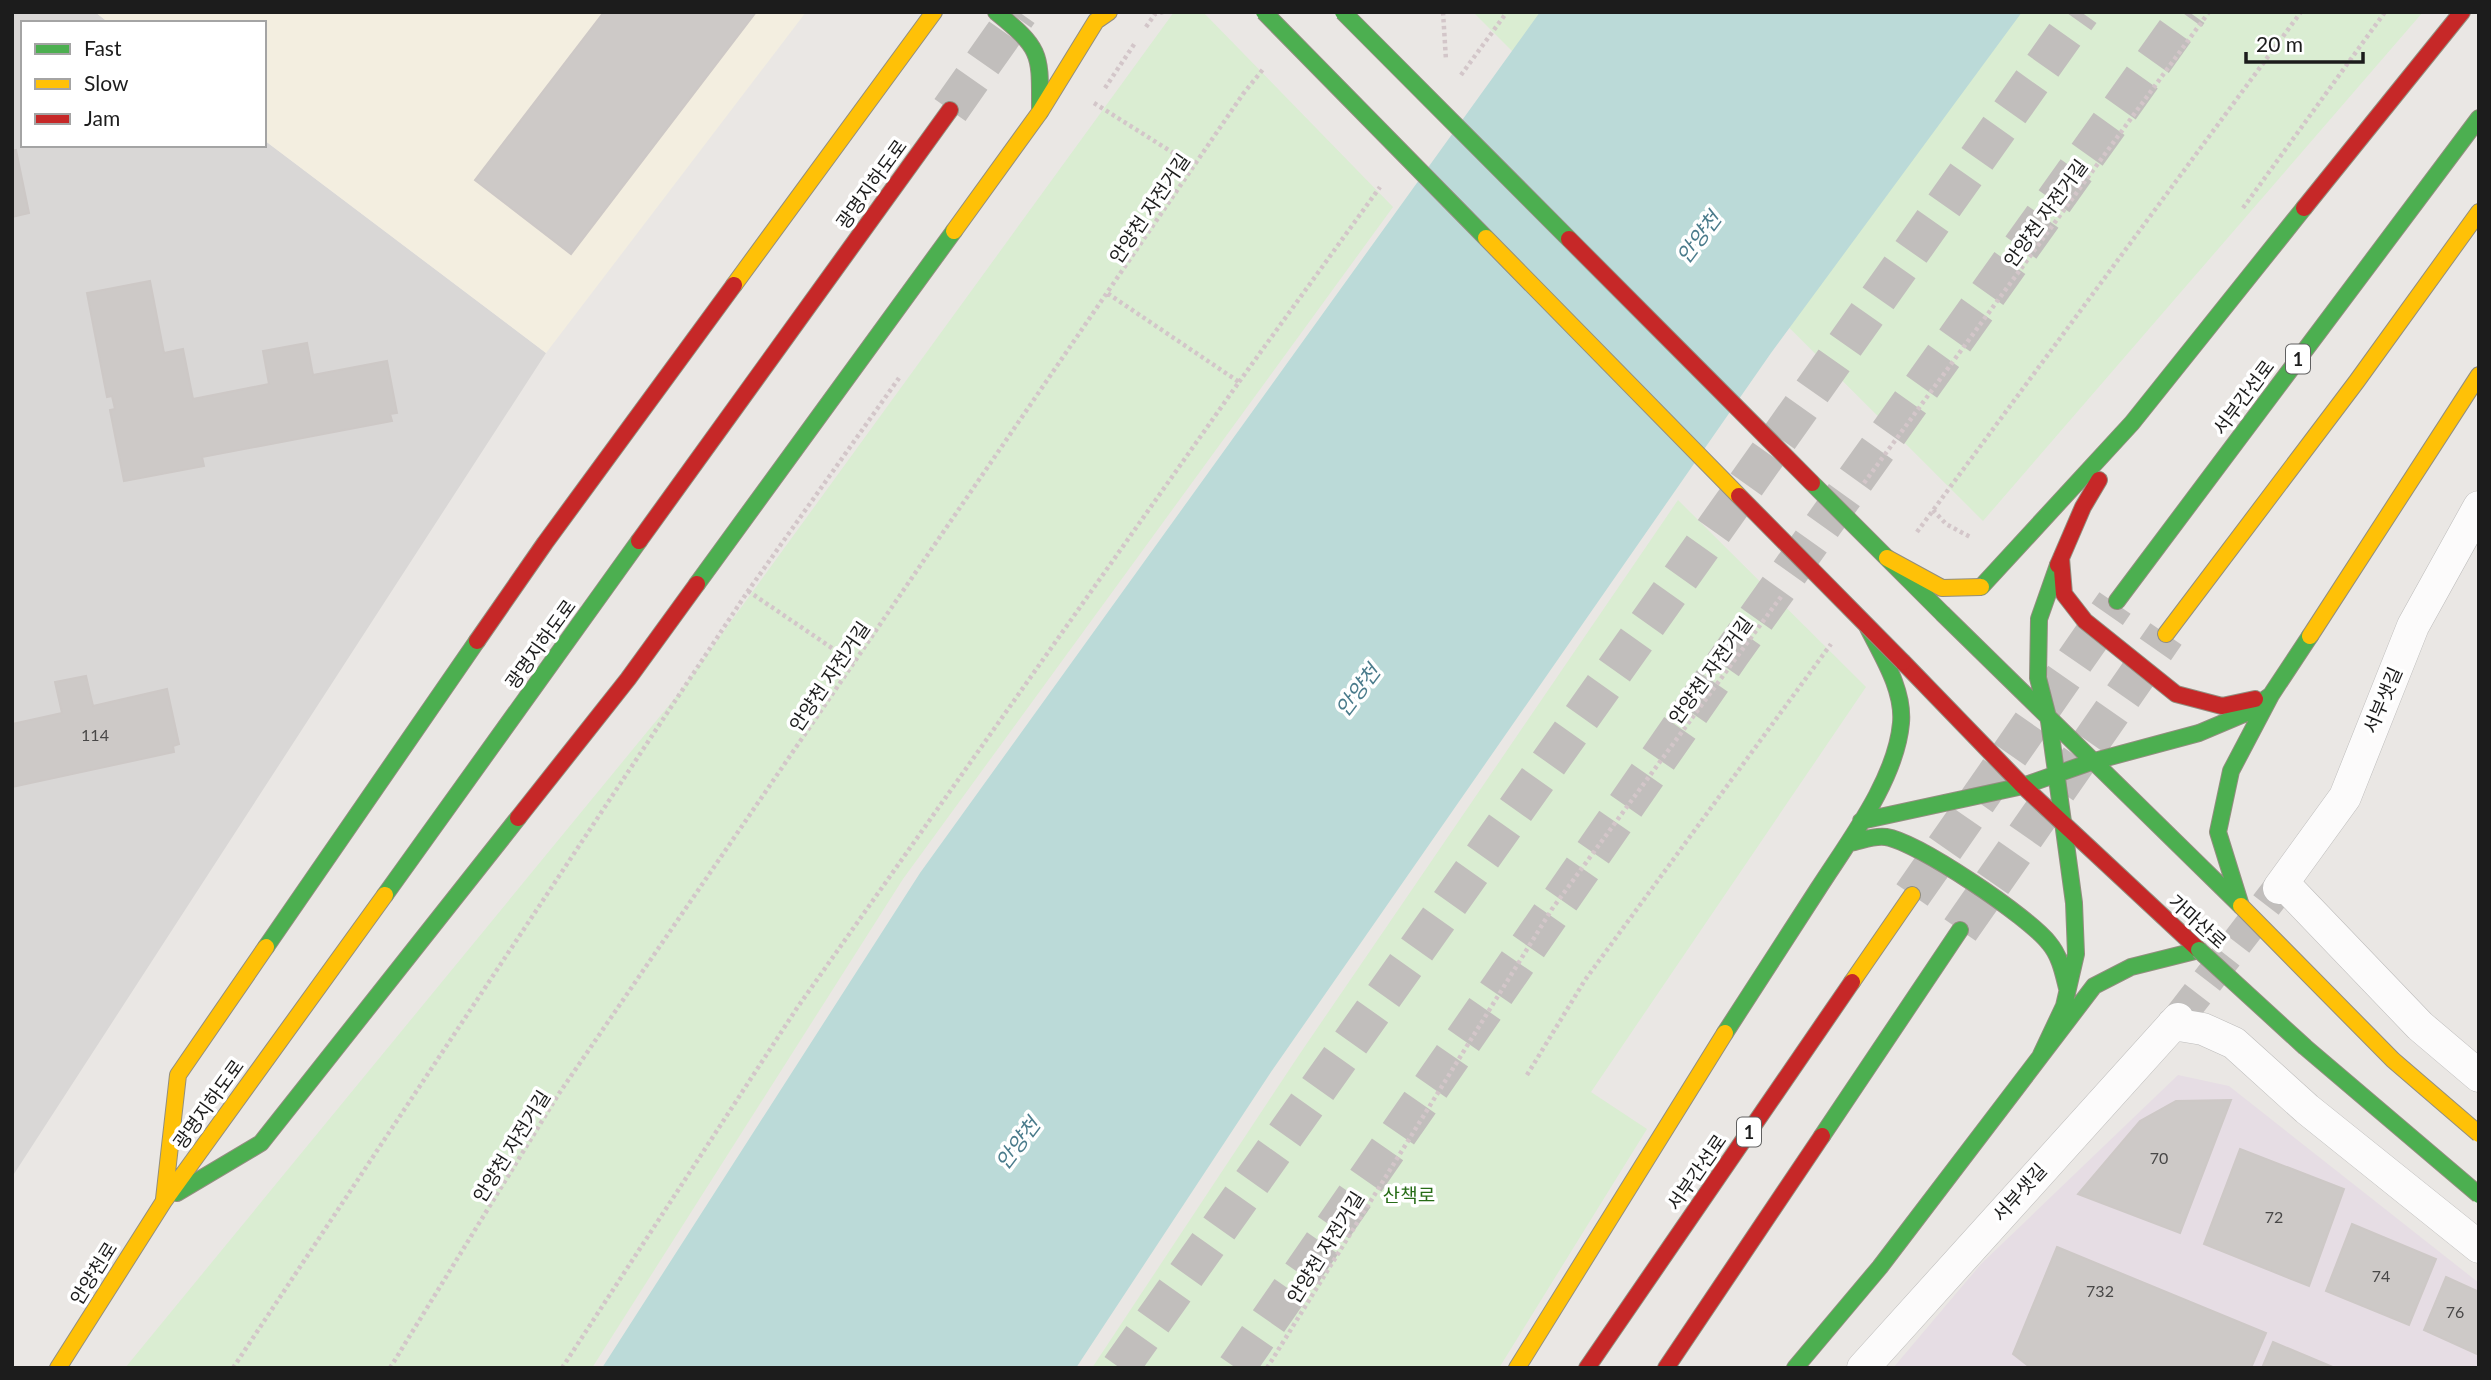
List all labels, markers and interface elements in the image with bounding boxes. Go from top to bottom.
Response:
legend [21,21,266,147]
scale bar [2246,21,2363,65]
text: 20 m [2256,31,2303,56]
text: Fast [84,35,122,60]
text: Slow [84,70,129,95]
text: Jam [84,105,120,130]
street label: 광명지하도로 [831,135,911,233]
street label: 안양천 자전거길 [1104,149,1194,267]
street label: 안양천 자전거길 [1998,155,2092,271]
water label: 안양천 [1671,204,1727,268]
road number: 1 [2286,344,2310,374]
street label: 서부간선로 [2208,355,2278,439]
street label: 광명지하도로 [500,595,580,693]
street label: 안양천 자전거길 [1663,612,1757,728]
street label: 안양천 자전거길 [784,617,874,735]
water label: 안양천 [1330,657,1386,721]
street label: 서부샛길 [2358,663,2406,737]
house number: 114 [81,725,109,744]
street label: 가마산로 [2164,889,2232,953]
street label: 광명지하도로 [168,1055,248,1153]
street label: 안양천 자전거길 [468,1086,554,1206]
water label: 안양천 [990,1110,1046,1174]
road number: 1 [1737,1118,1761,1147]
street label: 서부간선로 [1662,1130,1730,1214]
house number: 70 [2150,1148,2168,1167]
street label: 서부샛길 [1987,1158,2051,1226]
park label: 산책로 [1383,1183,1435,1206]
street label: 안양천 자전거길 [1282,1187,1368,1307]
house number: 72 [2265,1207,2283,1226]
street label: 안양천로 [65,1237,121,1309]
house number: 74 [2372,1266,2390,1285]
house number: 732 [2086,1281,2114,1300]
house number: 76 [2446,1302,2464,1321]

